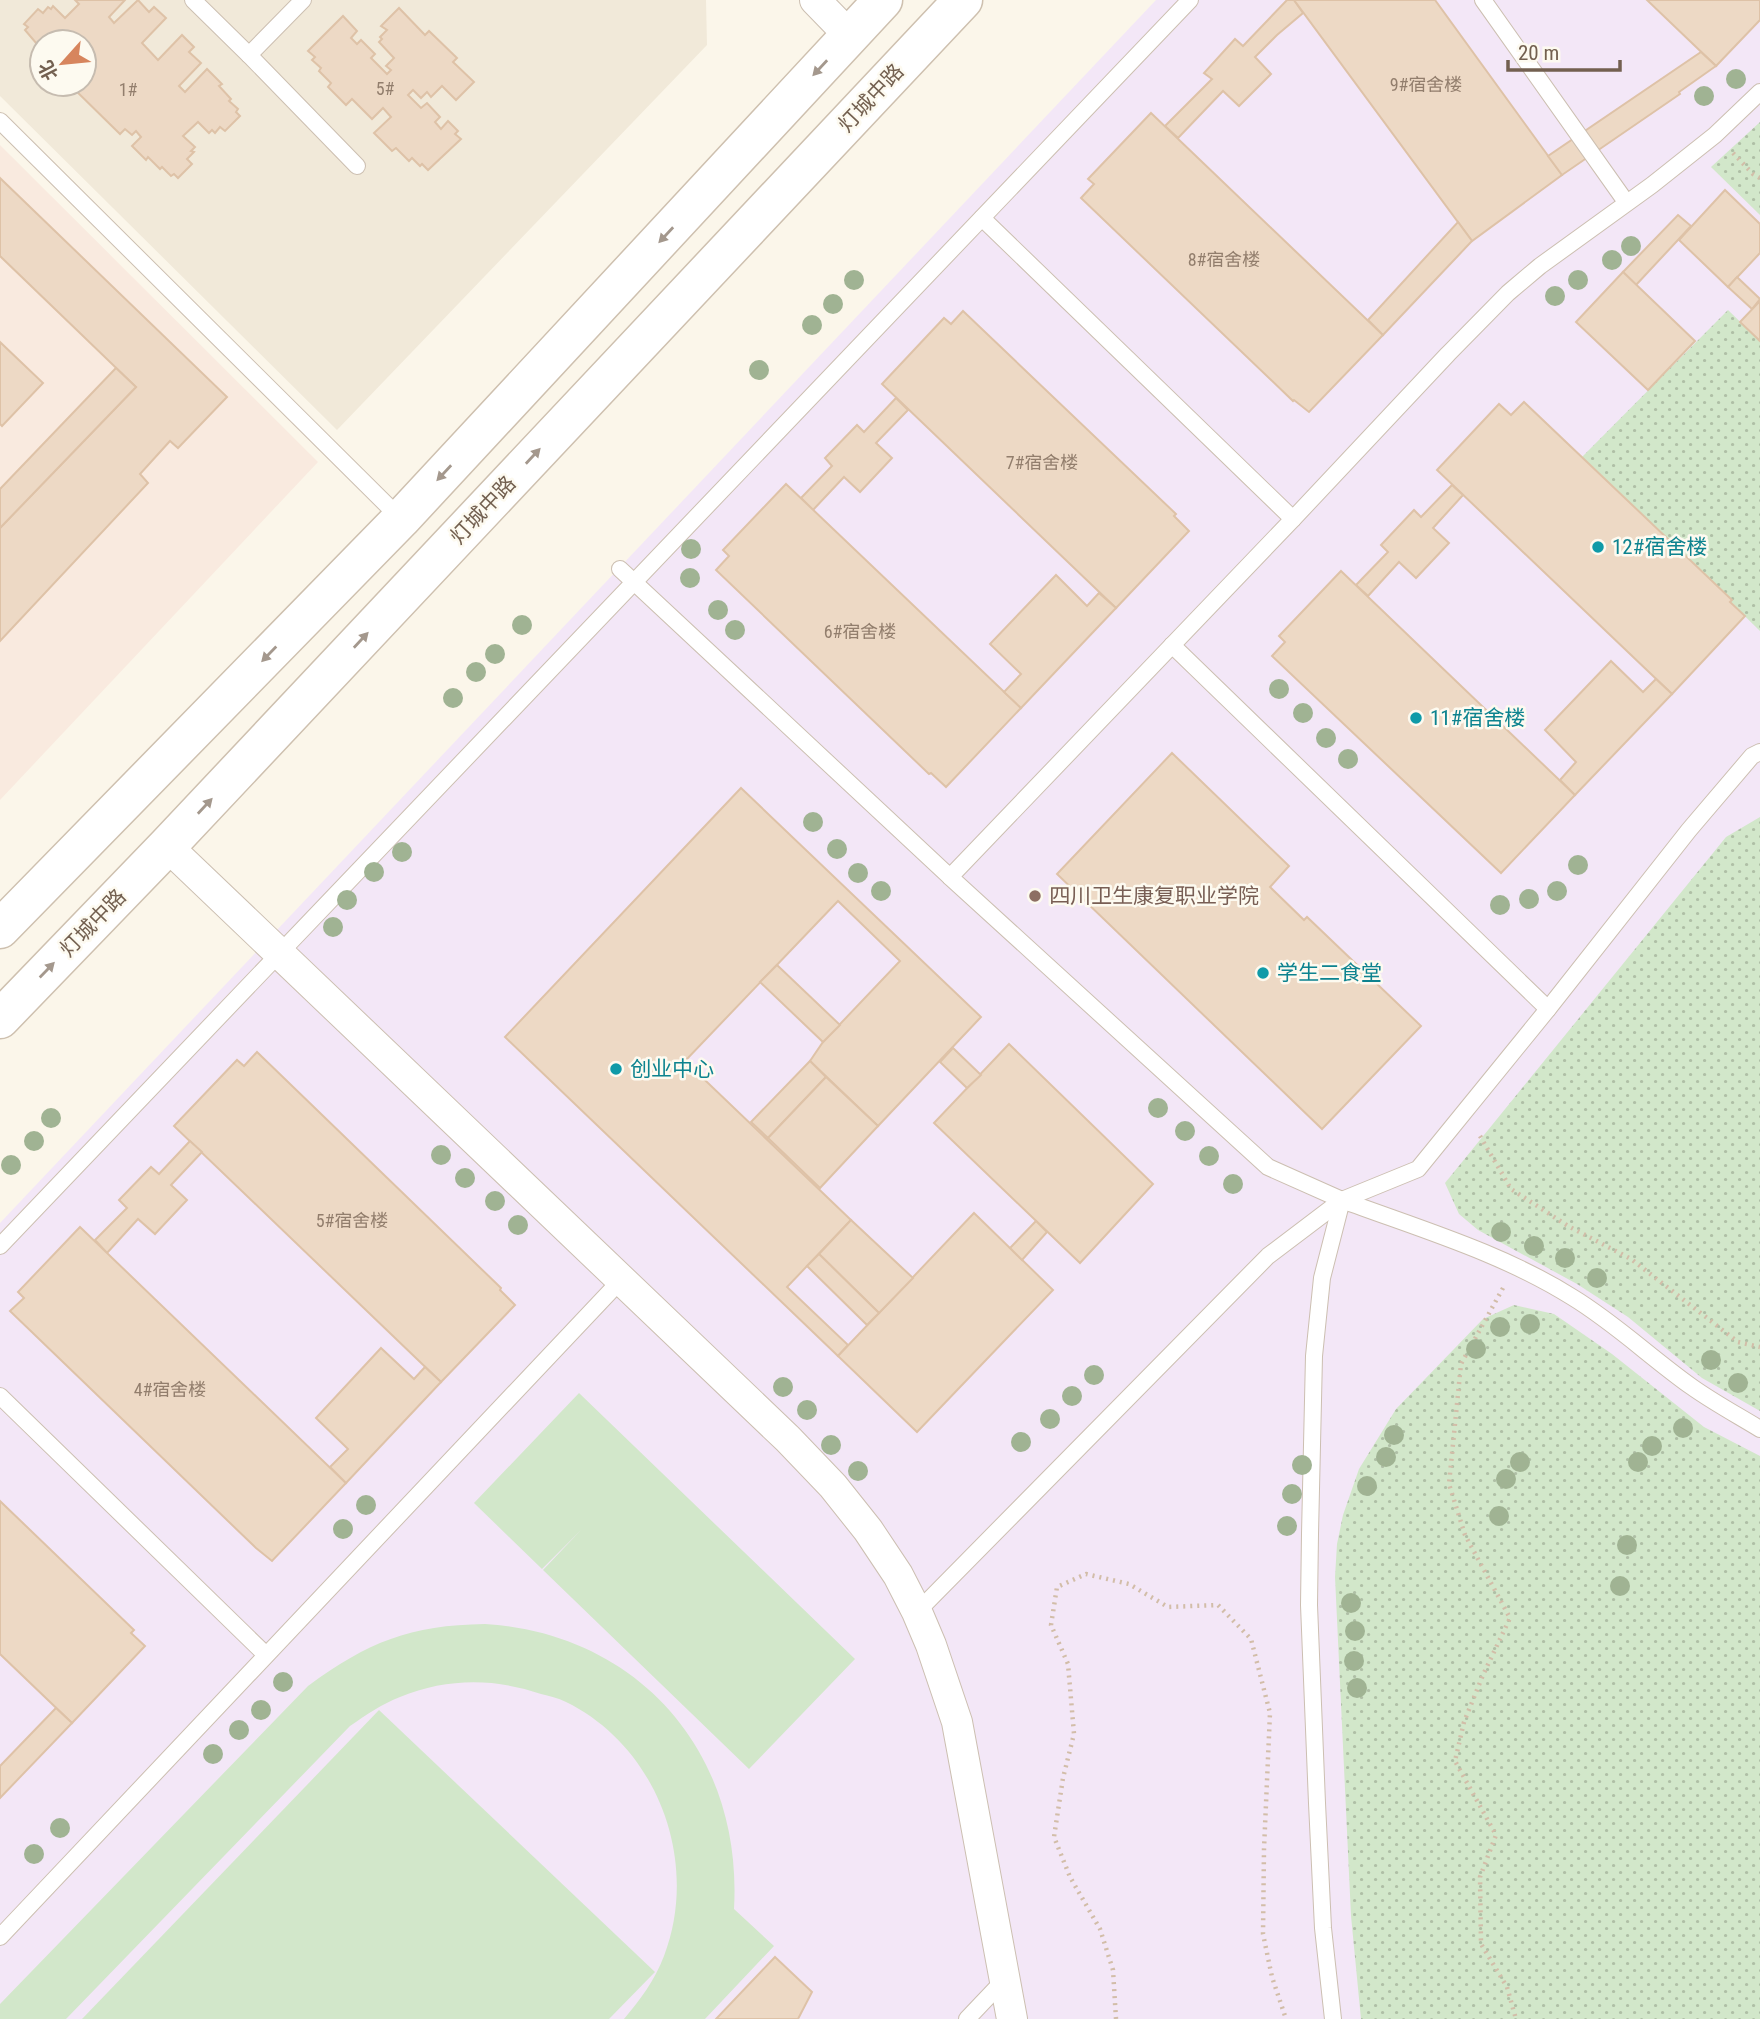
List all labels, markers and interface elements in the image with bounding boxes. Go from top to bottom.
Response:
north arrow [28,28,98,98]
scale bar [1508,28,1620,72]
text: 20 m [1518,41,1559,65]
text: 北 [34,57,63,84]
one-way arrow [813,59,829,76]
street label: 灯城中路 [834,59,908,137]
house number: 9#宿舍楼 [1390,74,1462,95]
house number: 5# [376,78,395,99]
house number: 1# [119,79,138,100]
one-way arrow [658,226,674,243]
house number: 8#宿舍楼 [1188,249,1260,270]
one-way arrow [525,448,541,465]
house number: 7#宿舍楼 [1006,452,1078,473]
one-way arrow [436,464,452,482]
street label: 灯城中路 [446,471,520,549]
place label: 12#宿舍楼 [1612,535,1707,559]
marker: 12#宿舍楼 [1590,539,1606,555]
house number: 6#宿舍楼 [824,621,896,642]
one-way arrow [352,632,368,649]
one-way arrow [261,645,277,662]
place label: 11#宿舍楼 [1430,706,1525,730]
marker: 11#宿舍楼 [1408,710,1424,726]
one-way arrow [196,798,212,815]
street label: 灯城中路 [55,884,131,962]
place label: 四川卫生康复职业学院 [1049,884,1259,908]
marker: 四川卫生康复职业学院 [1027,888,1043,904]
place label: 学生二食堂 [1277,961,1382,985]
one-way arrow [39,962,55,979]
marker: 学生二食堂 [1255,965,1271,981]
place label: 创业中心 [630,1057,714,1081]
marker: 创业中心 [608,1061,624,1077]
house number: 5#宿舍楼 [316,1210,388,1231]
house number: 4#宿舍楼 [134,1379,206,1400]

